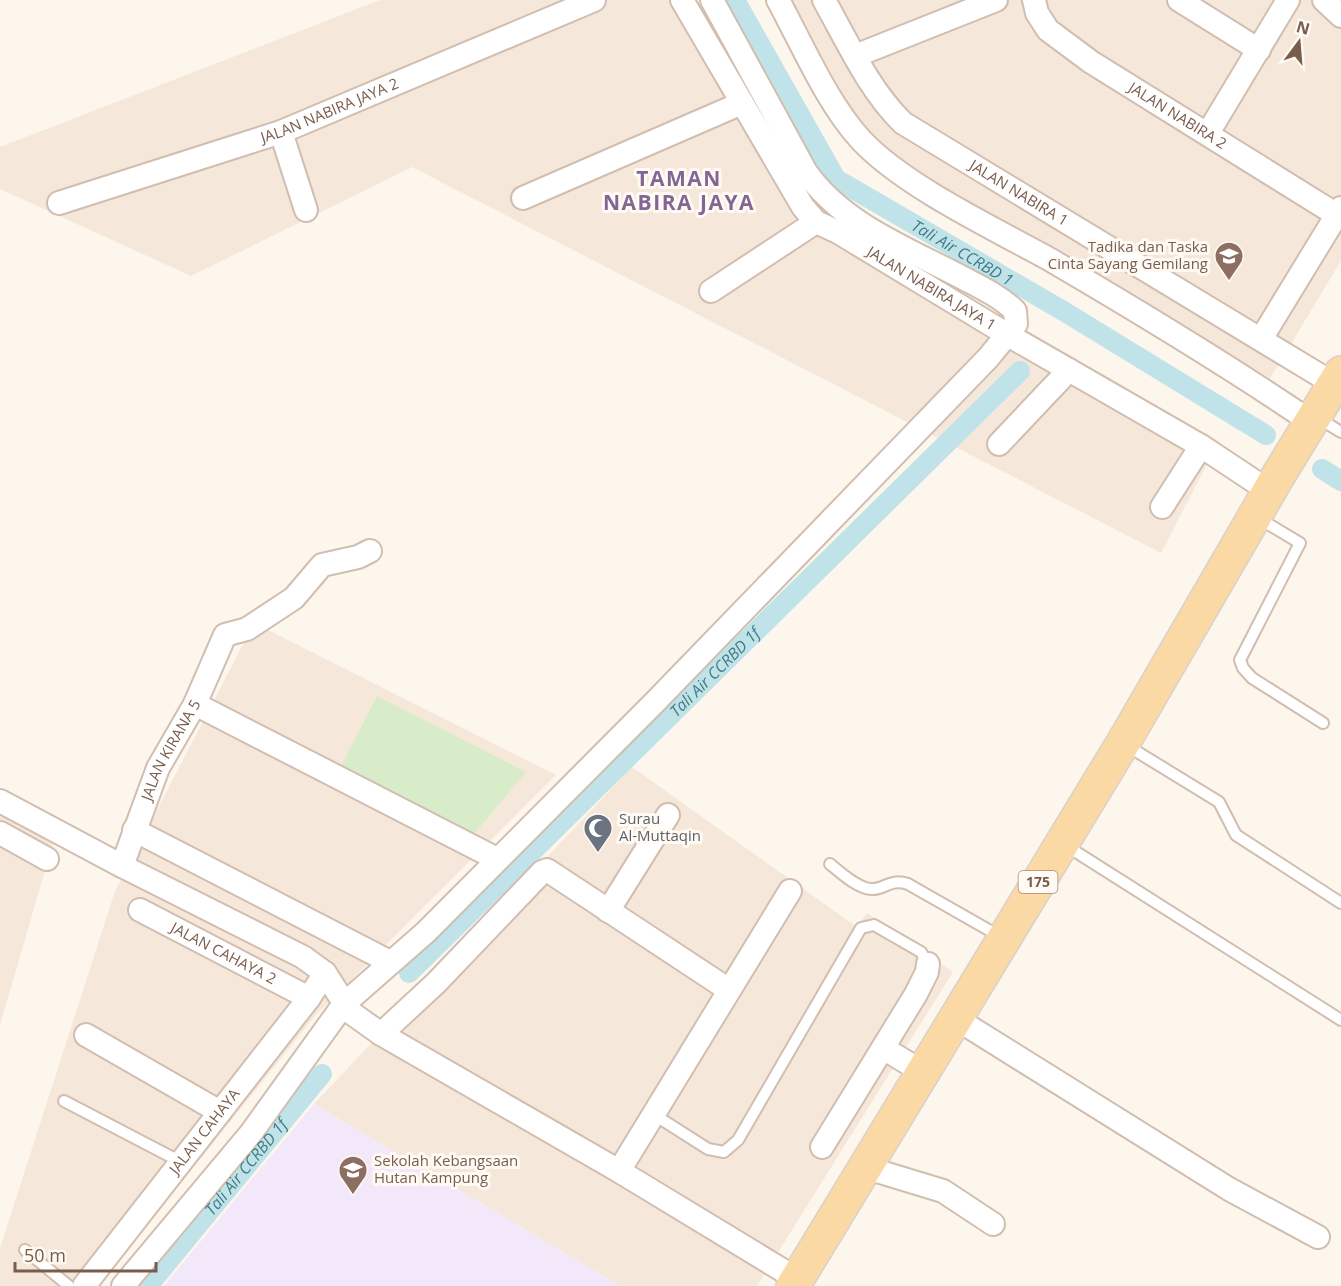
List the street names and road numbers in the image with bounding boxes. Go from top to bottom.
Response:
street label: JALAN NABIRA JAYA 2 [256,73,401,148]
street label: JALAN NABIRA 2 [1123,76,1231,153]
street label: JALAN NABIRA 1 [964,154,1072,230]
street label: JALAN NABIRA JAYA 1 [862,240,1000,334]
street label: JALAN KIRANA 5 [135,696,205,805]
road number: 175 [1018,871,1058,893]
street label: JALAN CAHAYA 2 [166,916,280,988]
street label: JALAN CAHAYA [163,1084,244,1179]

